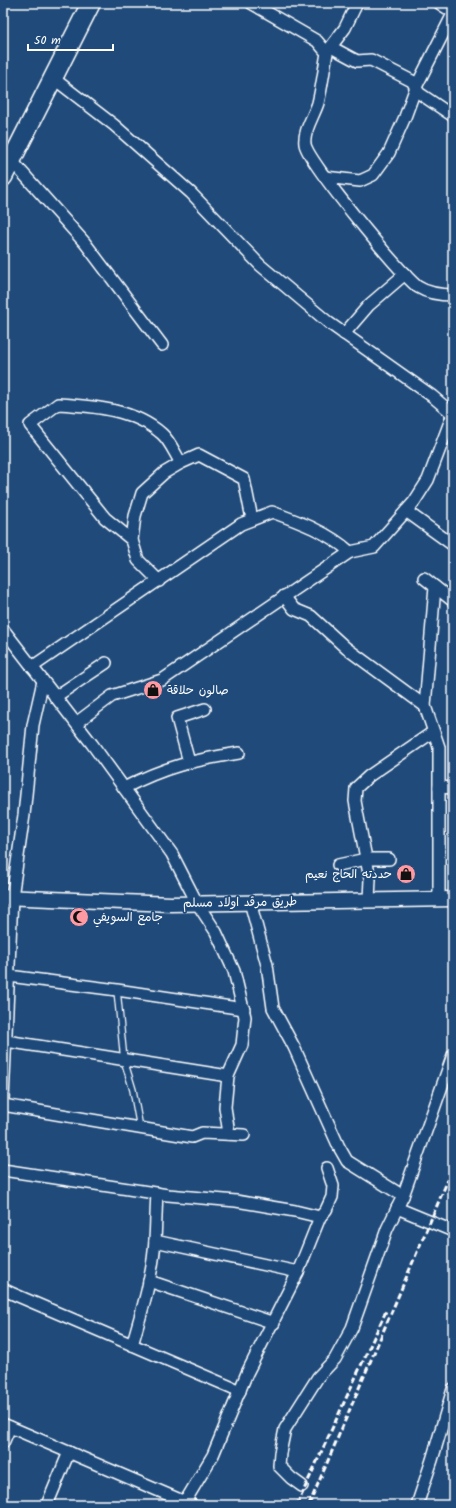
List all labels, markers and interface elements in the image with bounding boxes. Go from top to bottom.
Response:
scale bar [28,26,113,52]
text: 50 m [34,31,61,50]
shop icon: صالون حلاقة [142,679,164,701]
place label: صالون حلاقة [167,681,229,700]
shop icon: حددته الحاج نعيم [395,863,417,885]
place label: حددته الحاج نعيم [305,865,392,884]
street label: طريق مرقد اولاد مسلم [183,892,297,913]
mosque icon: جامع السويفي [68,906,90,928]
place label: جامع السويفي [93,908,163,928]

